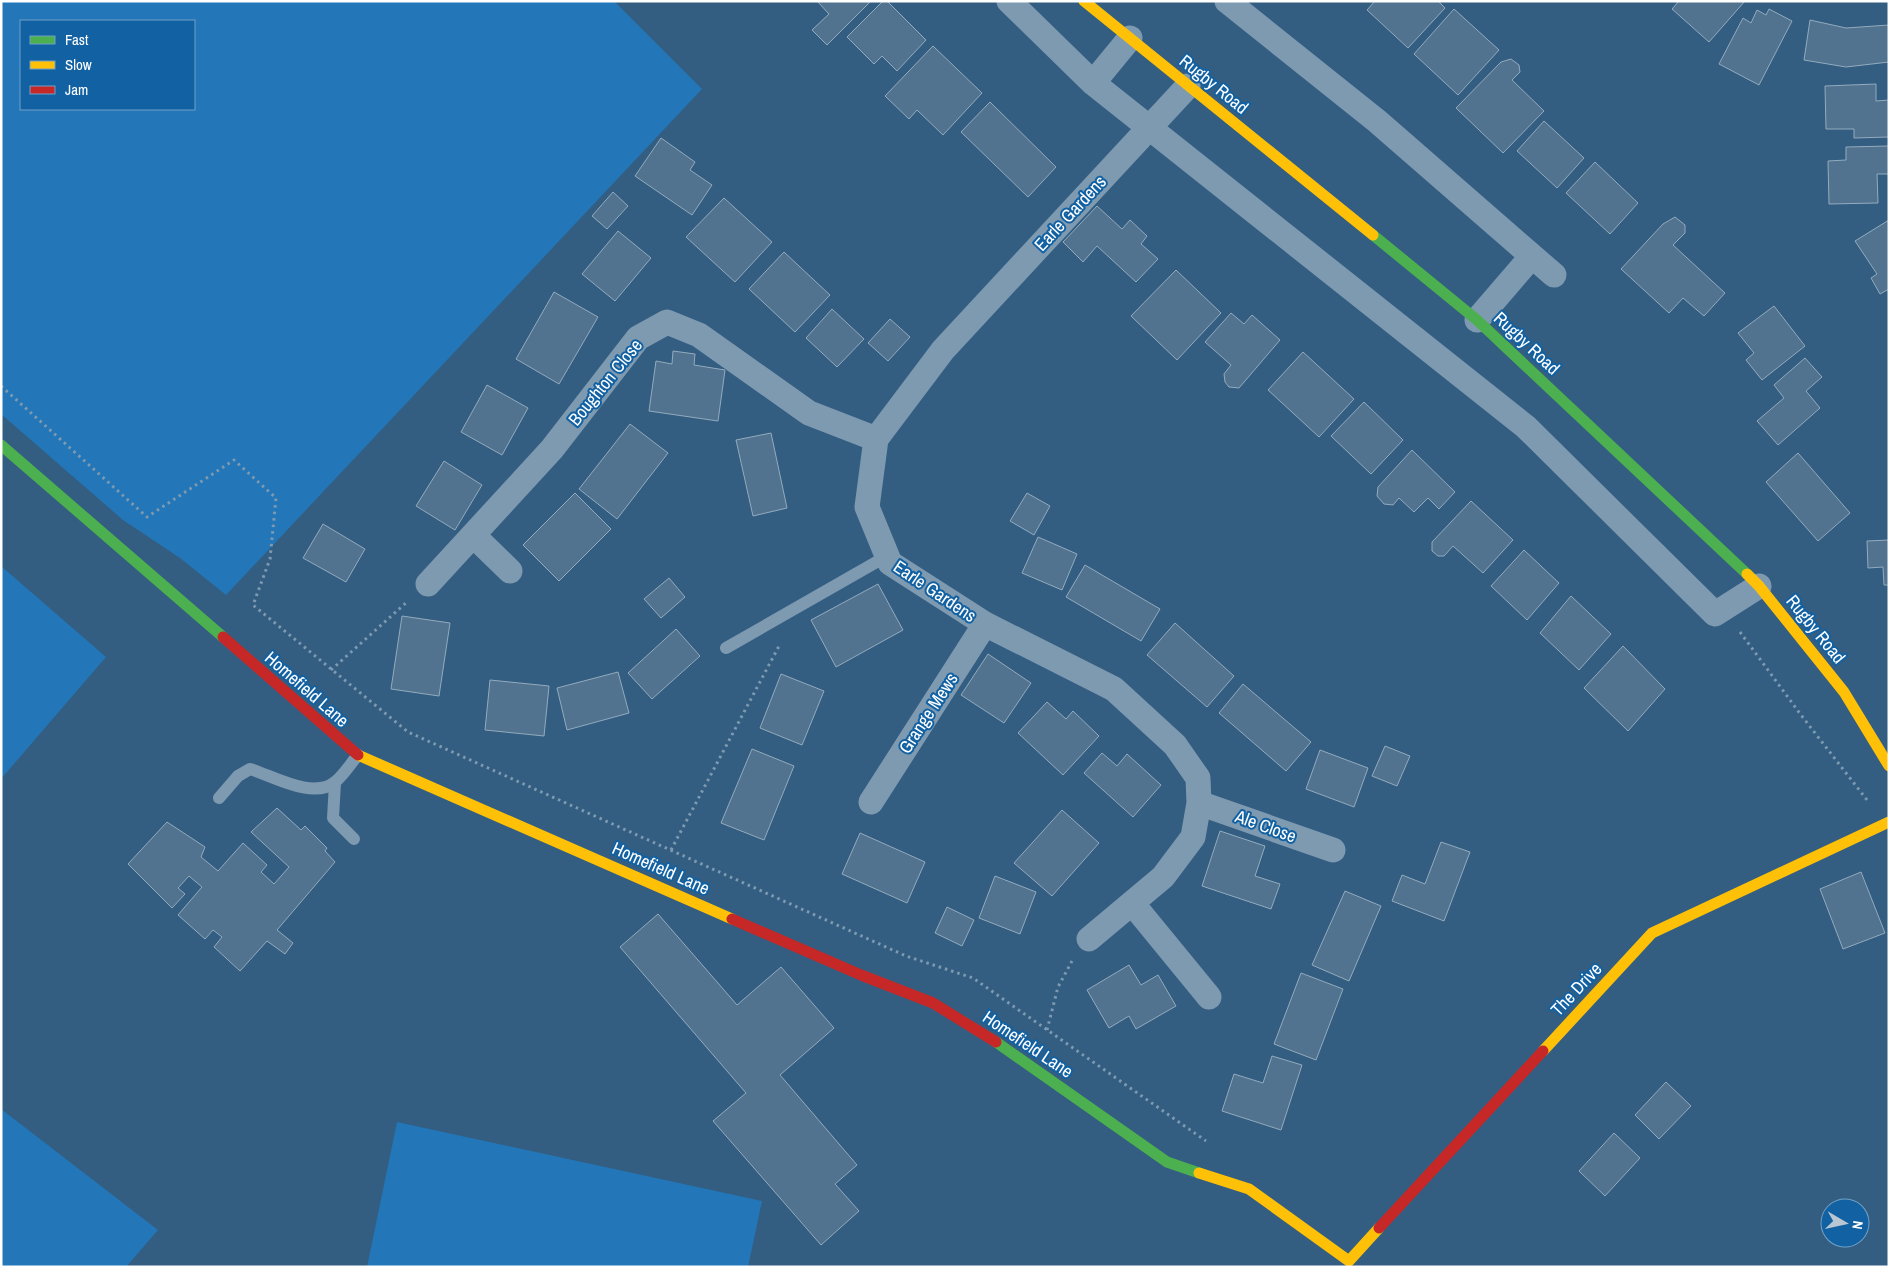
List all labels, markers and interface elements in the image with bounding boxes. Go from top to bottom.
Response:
legend [20,20,195,110]
text: Fast [65,29,89,50]
street label: Rugby Road [1174,48,1254,120]
text: Slow [65,54,92,75]
text: Jam [65,79,88,100]
street label: Earle Gardens [1028,170,1112,256]
street label: Rugby Road [1488,306,1566,380]
street label: Boughton Close [562,333,648,431]
street label: Earle Gardens [889,554,981,628]
street label: Rugby Road [1780,589,1852,669]
street label: Homefield Lane [259,645,355,733]
street label: Grange Mews [892,668,964,758]
street label: Ale Close [1231,803,1300,849]
street label: Homefield Lane [608,835,714,901]
street label: The Drive [1545,957,1607,1021]
street label: Homefield Lane [978,1005,1078,1083]
north arrow [1820,1198,1870,1248]
text: N [1848,1220,1867,1231]

